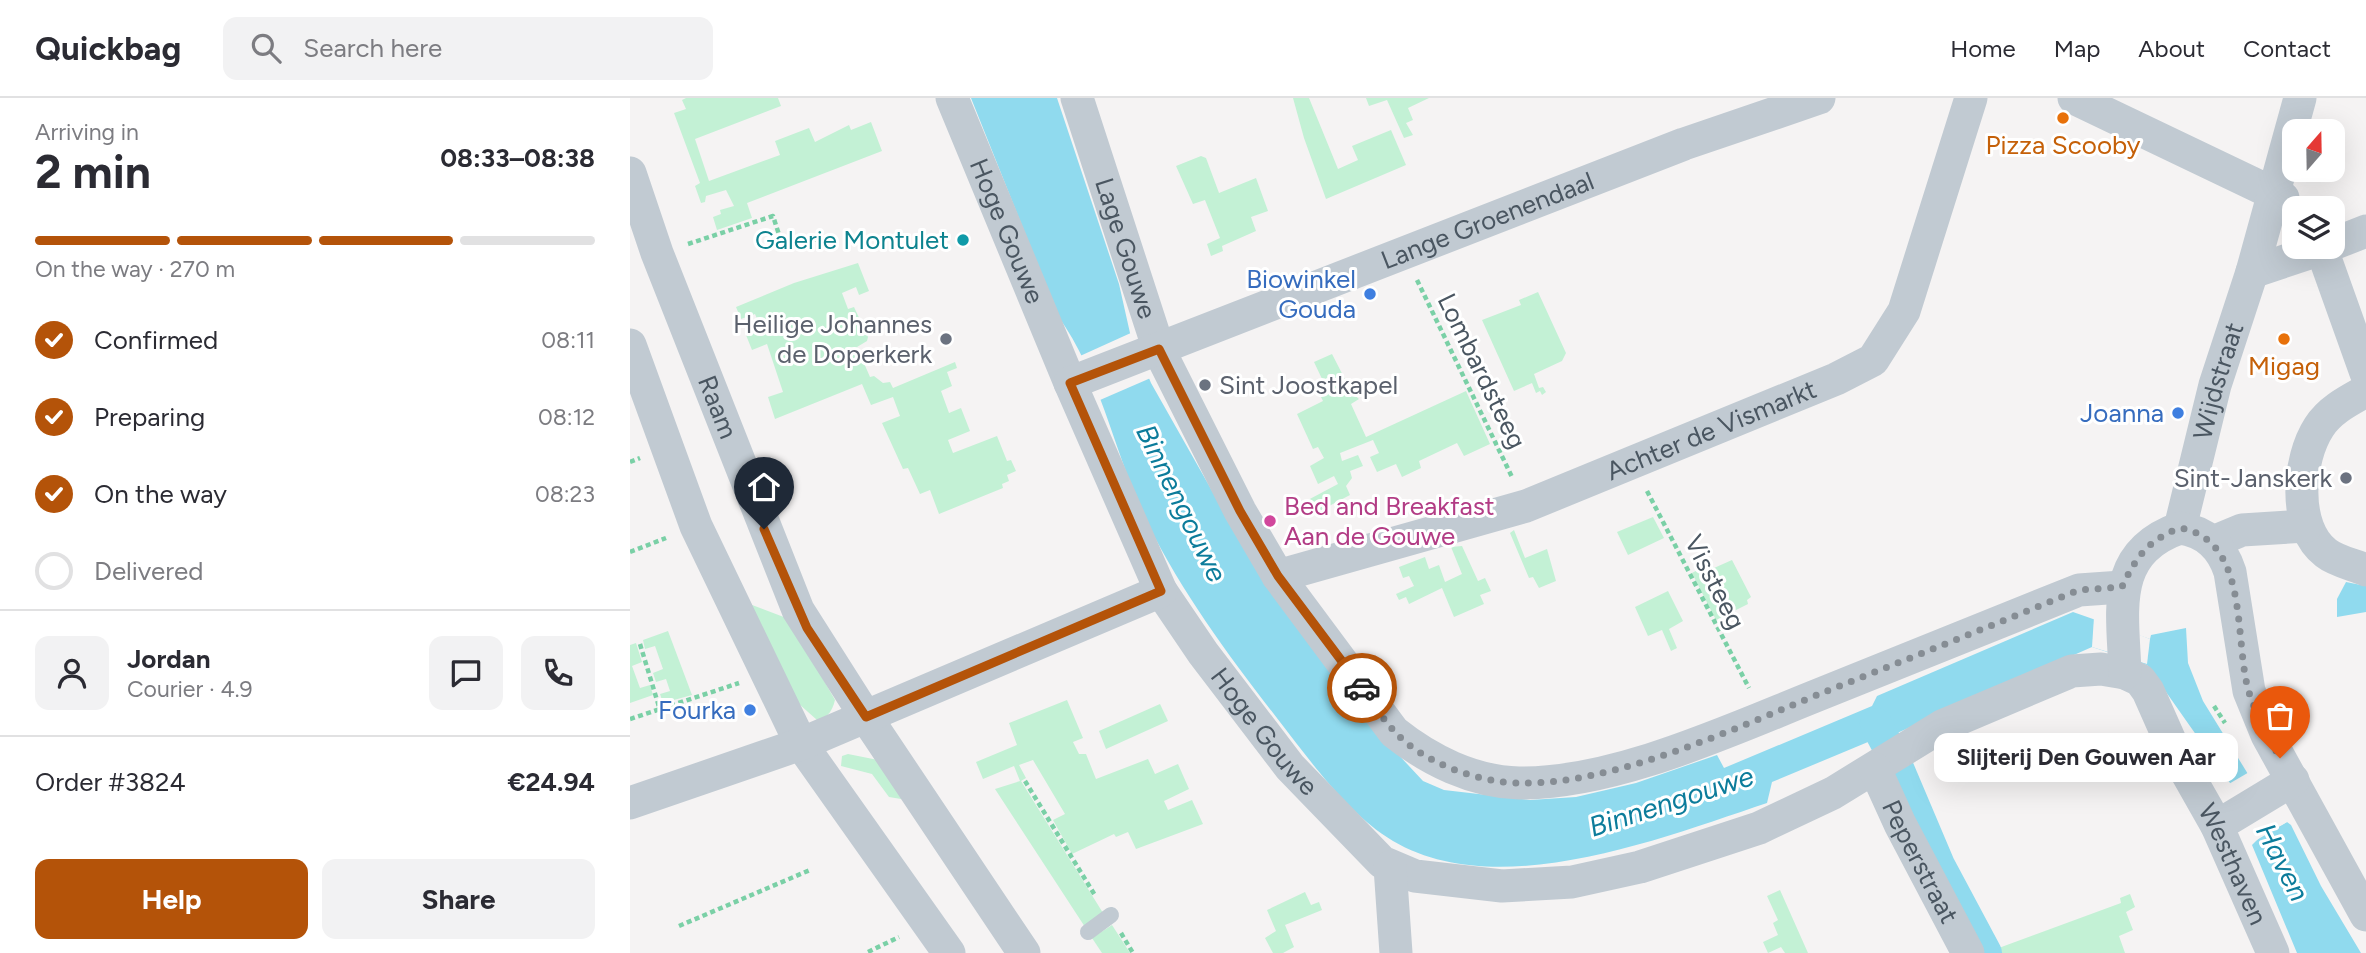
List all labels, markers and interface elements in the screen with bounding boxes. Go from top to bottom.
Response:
search box [223,17,713,80]
text: Quickbag [35,29,181,68]
icon: search [247,29,285,67]
text: Search here [303,32,442,64]
text: Home [1950,34,2016,63]
text: Map [2054,34,2100,63]
text: About [2138,34,2205,63]
text: Contact [2243,34,2331,63]
marker: Pizza Scooby [2055,110,2071,126]
text: Arriving in [35,118,139,146]
north arrow [2282,119,2345,182]
map controls [2282,119,2345,259]
place label: Pizza Scooby [1985,129,2141,161]
text: 08:33–08:38 [440,142,595,174]
text: 2 min [35,144,151,200]
street label: Hoge Gouwe [963,154,1051,308]
street label: Lange Groenendaal [1376,165,1599,276]
street label: Lage Gouwe [1088,174,1164,323]
button: layers [2282,196,2345,259]
place label: Galerie Montulet [755,224,949,256]
marker: Galerie Montulet [955,232,971,248]
text: On the way · 270 m [35,255,235,283]
place label: Biowinkel Gouda [1246,263,1356,325]
marker: Biowinkel Gouda [1362,286,1378,302]
street label: Lombardsteeg [1431,288,1533,454]
place label: Heilige Johannes de Doperkerk [733,308,932,370]
street label: Wijdstraat [2186,318,2250,443]
icon: check [35,321,73,359]
text: Confirmed [94,324,218,356]
text: 08:11 [541,326,595,354]
marker: Heilige Johannes de Doperkerk [938,331,954,347]
marker: Migag [2276,331,2292,347]
place label: Migag [2248,350,2320,382]
place label: Sint Joostkapel [1219,369,1398,401]
street label: Raam [691,371,745,443]
street label: Achter de Vismarkt [1602,373,1821,487]
marker: Sint Joostkapel [1197,377,1213,393]
place label: Joanna [2080,397,2164,429]
icon: check [35,398,73,436]
text: Preparing [94,401,205,433]
text: 08:12 [538,403,595,431]
marker: Joanna [2170,405,2186,421]
water label: Binnengouwe [1129,419,1235,587]
pin [734,457,794,529]
place label: Sint-Janskerk [2174,462,2332,494]
icon: home [745,468,783,506]
marker: Sint-Janskerk [2338,470,2354,486]
icon: check [35,475,73,513]
text: On the way [94,478,227,510]
text: 08:23 [535,480,595,508]
place label: Bed and Breakfast Aan de Gouwe [1284,490,1495,552]
marker: Bed and Breakfast Aan de Gouwe [1262,513,1278,529]
street label: Vissteeg [1678,529,1752,635]
text: Delivered [94,555,203,587]
button: person [35,636,109,710]
button: chat [429,636,503,710]
button: phone [521,636,595,710]
text: Jordan [127,643,210,675]
courier [1327,653,1397,723]
street label: Hoge Gouwe [1204,661,1325,802]
icon: car [1343,669,1381,707]
text: Courier · 4.9 [127,675,253,703]
pin [2250,686,2310,758]
place label: Fourka [658,694,736,726]
icon: bag [2261,697,2299,735]
marker: Fourka [742,702,758,718]
callout: Slijterij Den Gouwen Aar [1934,734,2238,782]
text: Slijterij Den Gouwen Aar [1956,743,2216,771]
water label: Binnengouwe [1584,758,1758,844]
text: Order #3824 [35,766,186,798]
text: €24.94 [507,766,595,798]
street label: Peperstraat [1875,795,1965,929]
street label: Westhaven [2191,798,2274,929]
water label: Haven [2249,817,2317,907]
button: Help [35,859,308,939]
button: Share [322,859,595,939]

